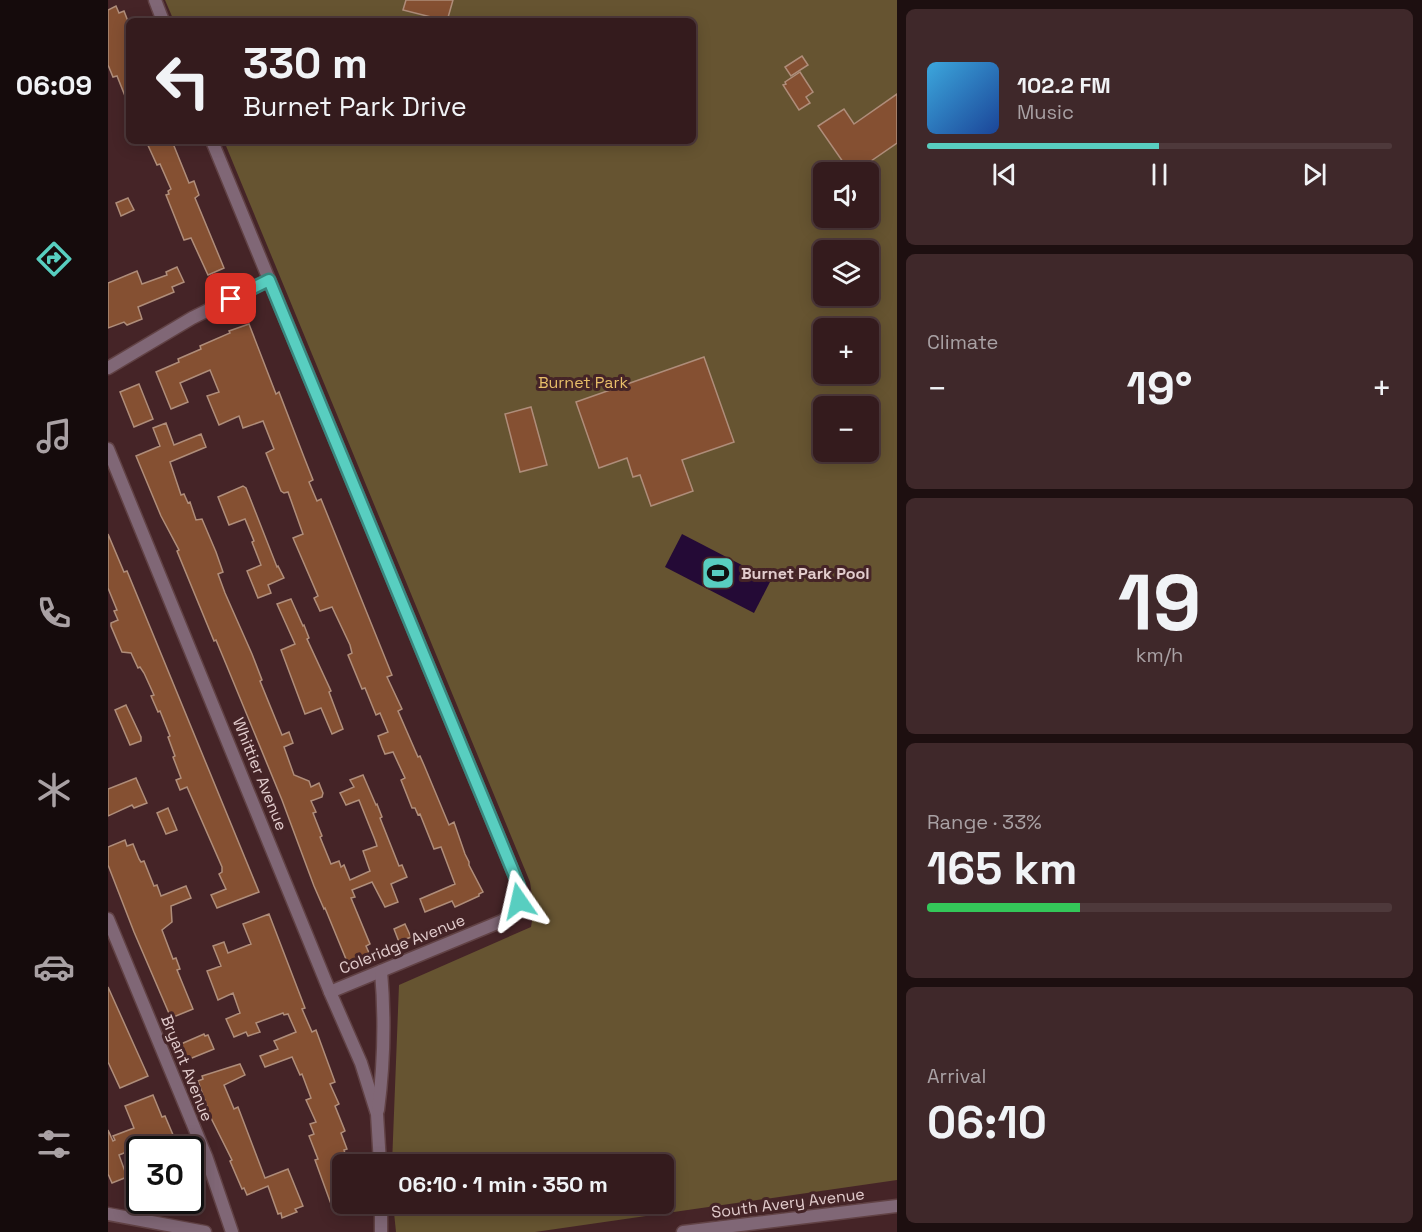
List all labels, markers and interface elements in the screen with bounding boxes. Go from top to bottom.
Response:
text: 330 m [243,37,368,90]
icon: left [144,42,222,120]
text: 06:09 [16,68,92,103]
text: 102.2 FM [1017,71,1111,99]
text: Burnet Park Drive [243,89,467,124]
text: Music [1017,99,1074,125]
icon: previous [988,158,1021,191]
icon: pause [1143,158,1176,191]
icon: next [1298,158,1331,191]
map controls [813,162,879,462]
button: sound [813,162,879,228]
icon: directions [33,238,75,280]
button: layers [813,240,879,306]
pin [205,273,256,324]
icon: arrive [214,282,247,315]
button: + [813,318,879,384]
text: Climate [927,329,998,355]
text: 19° [1127,360,1192,417]
text: − [927,368,947,410]
text: + [1372,368,1392,410]
park label: Burnet Park [538,372,628,393]
button: − [813,396,879,462]
icon: music [33,415,75,457]
text: 19 [1118,553,1201,653]
sports icon: Burnet Park Pool [700,555,736,591]
place label: Burnet Park Pool [741,563,870,584]
icon: phone [33,592,75,634]
text: km/h [1136,642,1183,668]
street label: Whittier Avenue [228,714,292,834]
icon: climate [33,769,75,811]
text: Range · 33% [927,809,1042,835]
text: 165 km [927,840,1077,897]
position arrow [487,869,551,933]
street label: Coleridge Avenue [336,909,468,979]
icon: car [33,946,75,988]
street label: Bryant Avenue [156,1012,218,1124]
text: Arrival [927,1063,986,1089]
text: 06:10 [927,1094,1047,1151]
icon: filters [33,1123,75,1165]
speed limit sign: 30 [126,1136,204,1214]
text: 06:10 · 1 min · 350 m [398,1170,608,1198]
street label: South Avery Avenue [710,1183,866,1223]

